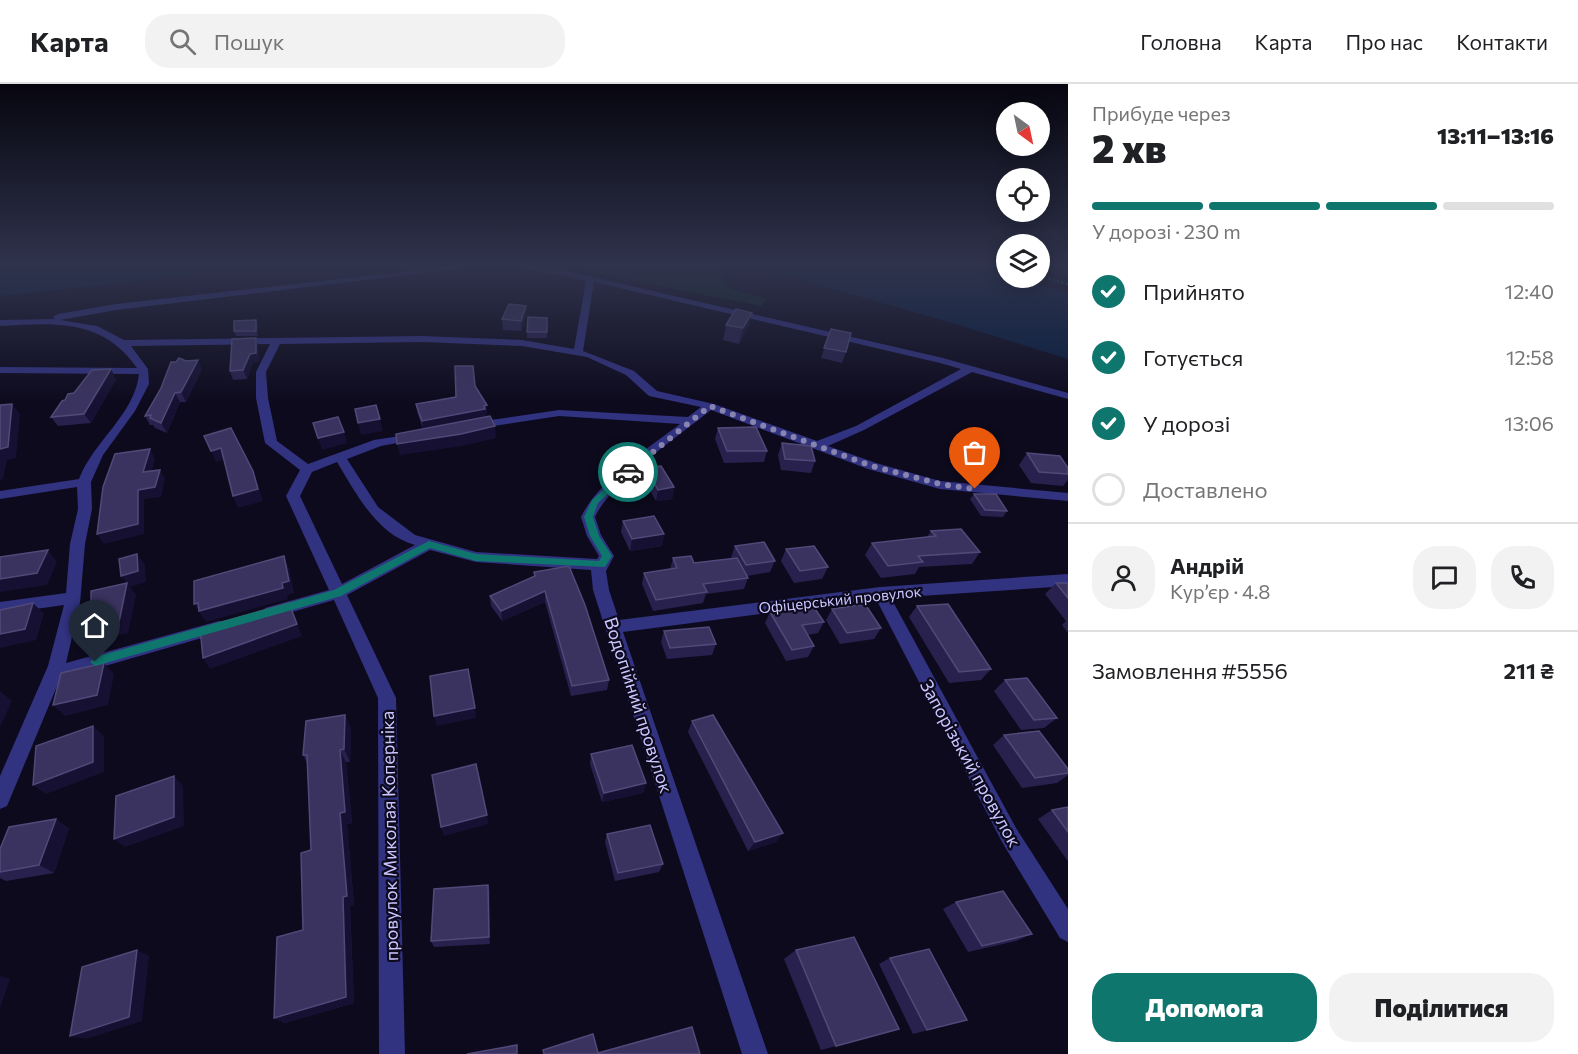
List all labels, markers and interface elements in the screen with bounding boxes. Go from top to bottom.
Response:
search box [145,14,565,68]
text: Карта [30,24,109,58]
icon: search [166,25,199,58]
text: Пошук [214,28,285,55]
text: Головна [1140,29,1222,54]
text: Карта [1255,29,1312,54]
text: Про нас [1345,29,1423,54]
text: Контакти [1456,29,1548,54]
text: Прибуде через [1092,101,1231,125]
north arrow [996,102,1050,156]
map controls [996,102,1050,288]
text: 13:11–13:16 [1437,122,1554,149]
text: 2 хв [1092,123,1167,171]
button: locate [996,168,1050,222]
text: У дорозі · 230 m [1092,219,1241,243]
button: layers [996,234,1050,288]
icon: check [1092,275,1125,308]
text: Прийнято [1143,278,1245,305]
text: 12:40 [1505,279,1554,303]
icon: check [1092,341,1125,374]
text: Готується [1143,344,1243,371]
text: 12:58 [1506,345,1554,369]
icon: check [1092,407,1125,440]
text: У дорозі [1143,410,1230,437]
text: 13:06 [1504,411,1554,435]
pin [949,427,1000,489]
icon: bag [958,436,991,469]
courier [598,442,658,502]
icon: car [612,456,645,489]
text: Доставлено [1143,476,1268,503]
button: person [1092,546,1155,609]
button: chat [1413,546,1476,609]
button: phone [1491,546,1554,609]
text: Андрій [1170,552,1244,579]
text: Кур’єр · 4.8 [1170,579,1270,603]
street label: Офіцерський провулок [758,581,922,617]
pin [69,600,120,662]
icon: home [78,609,111,642]
street label: Водопійний провулок [600,614,678,796]
text: Замовлення #5556 [1092,657,1288,684]
text: 211 ₴ [1504,657,1554,684]
street label: Запорізький провулок [916,675,1026,851]
street label: провулок Миколая Коперніка [376,711,402,961]
button: Допомога [1092,973,1317,1042]
button: Поділитися [1329,973,1554,1042]

